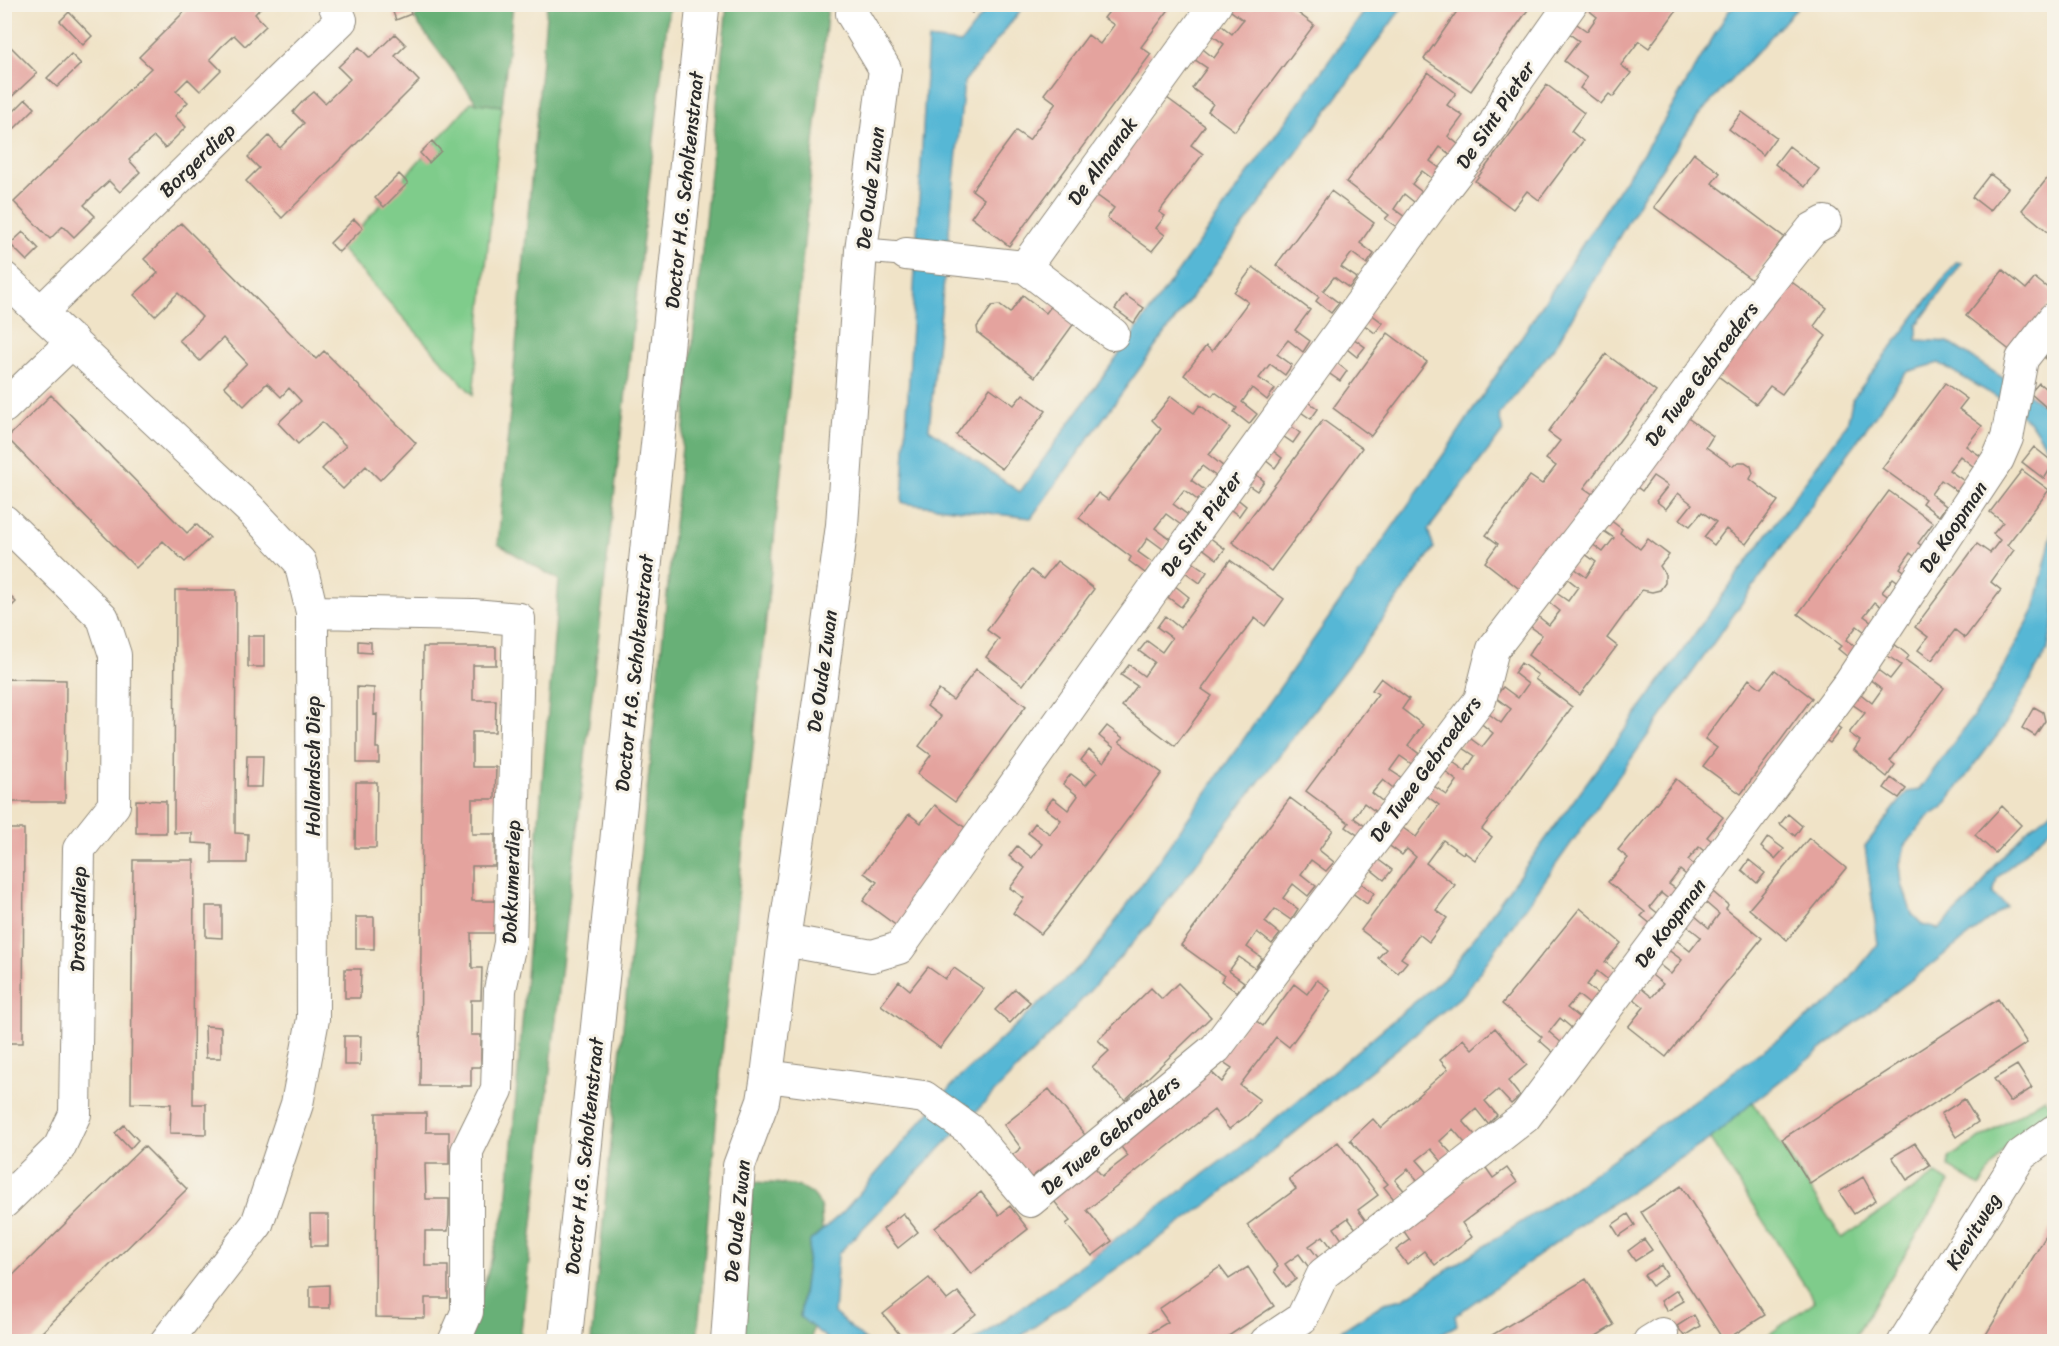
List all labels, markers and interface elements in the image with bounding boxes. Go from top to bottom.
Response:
street label: De Sint Pieter [1446,53,1546,176]
street label: Doctor H.G. Scholtenstraat [655,69,714,310]
street label: De Almanak [1058,109,1147,213]
street label: Borgerdiep [150,114,245,206]
street label: De Oude Zwan [846,125,895,251]
street label: De Twee Gebroeders [1635,294,1768,454]
street label: De Sint Pieter [1151,462,1253,585]
street label: De Koopman [1909,474,1997,581]
street label: Doctor H.G. Scholtenstraat [605,552,664,793]
street label: De Oude Zwan [797,608,848,734]
street label: De Twee Gebroeders [1360,688,1491,850]
street label: Hollandsch Diep [296,695,331,836]
street label: Dokkumerdiep [492,819,531,945]
street label: Drostendiep [60,866,97,972]
street label: De Koopman [1625,871,1716,976]
street label: Doctor H.G. Scholtenstraat [555,1035,614,1276]
street label: De Twee Gebroeders [1032,1066,1189,1205]
street label: De Oude Zwan [714,1158,761,1284]
street label: Kievitweg [1936,1186,2011,1277]

